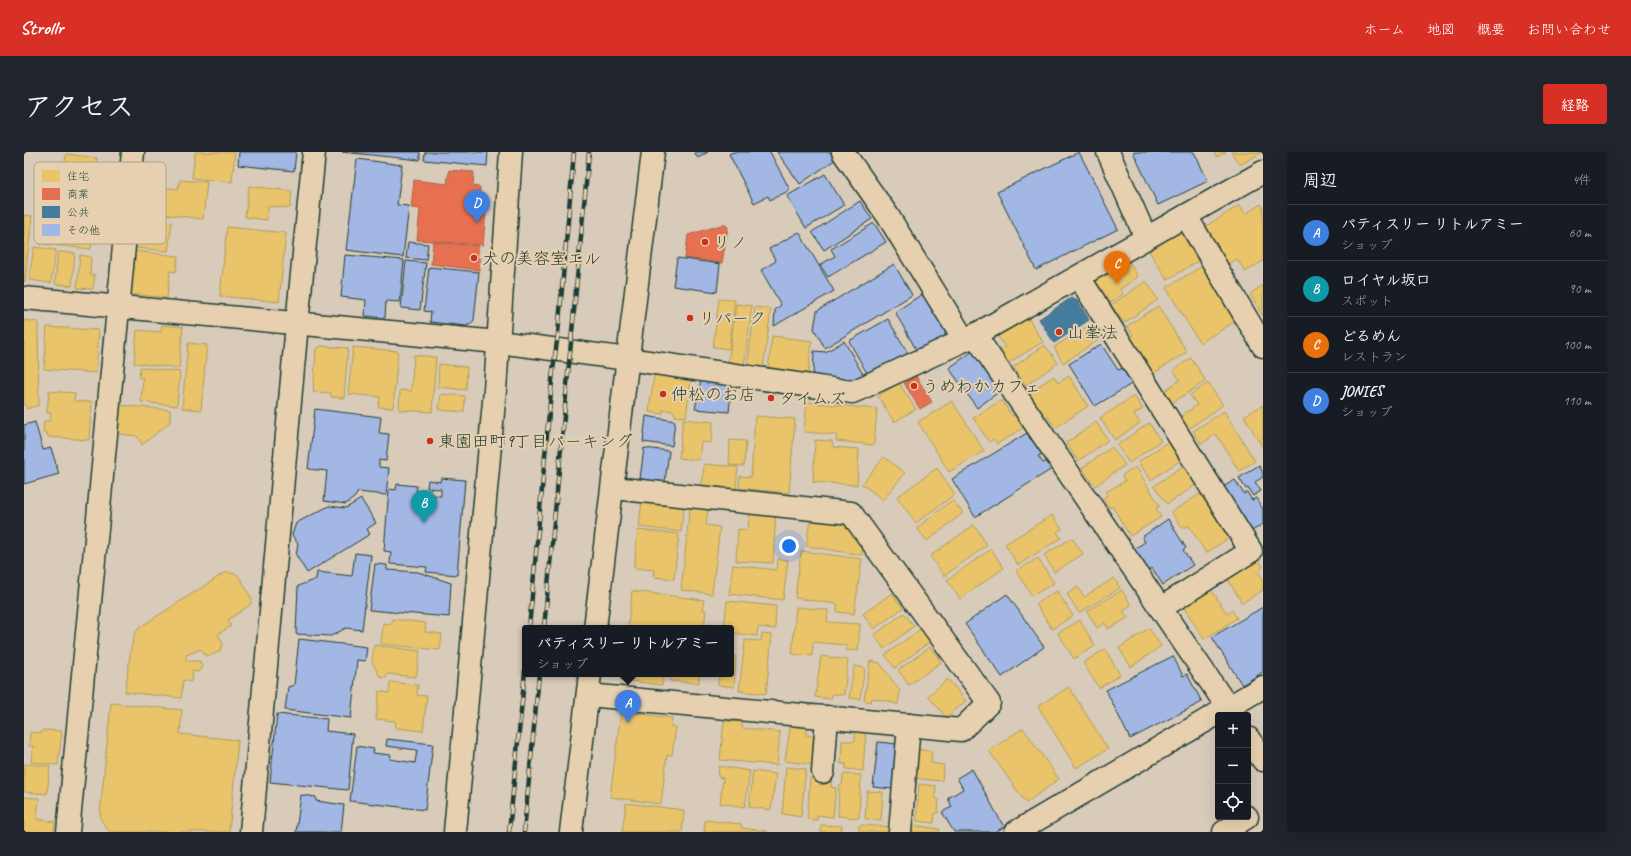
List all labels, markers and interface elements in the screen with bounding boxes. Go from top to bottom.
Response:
text: Strollr [20,16,63,40]
text: ホーム [1364,21,1405,38]
text: 地図 [1427,21,1455,38]
text: 概要 [1477,21,1505,38]
text: お問い合わせ [1527,21,1611,38]
button: 経路 [1543,84,1607,124]
text: アクセス [24,89,134,124]
legend [34,162,166,244]
text: 住宅 [67,169,89,183]
text: 周辺 [1303,170,1337,191]
text: 4件 [1572,172,1591,188]
text: 商業 [67,187,89,201]
pin: D [464,190,490,223]
text: 公共 [67,205,89,219]
text: パティスリー リトルアミー [1341,215,1524,234]
text: その他 [67,223,100,237]
text: A [1313,225,1319,241]
text: 60 m [1569,225,1591,241]
place label: リノ [713,232,747,253]
marker: リノ [700,237,710,247]
text: ショップ [1341,237,1392,253]
place label: 犬の美容室エル [482,248,601,269]
pin: C [1104,251,1130,284]
marker: 犬の美容室エル [469,253,479,263]
text: ロイヤル坂口 [1341,271,1431,290]
text: B [1313,281,1319,297]
text: 90 m [1569,281,1591,297]
text: スポット [1341,293,1393,309]
place label: リパーク [698,308,766,329]
marker: リパーク [685,313,695,323]
place label: 山峯法 [1067,322,1118,343]
marker: 山峯法 [1054,327,1064,337]
text: どるめん [1341,327,1401,346]
text: C [1313,337,1319,353]
text: 100 m [1563,337,1591,353]
text: レストラン [1341,349,1407,365]
place label: うめわかカフェ [922,376,1041,397]
marker: うめわかカフェ [909,381,919,391]
text: JONIES [1341,382,1383,401]
place label: 仲松のお店 [671,384,756,405]
place label: タイムズ [779,388,846,409]
marker: 仲松のお店 [658,389,668,399]
marker: タイムズ [766,393,776,403]
text: D [1312,393,1320,409]
text: 110 m [1563,393,1591,409]
text: ショップ [1341,404,1392,420]
place label: 東園田町9丁目パーキング [438,431,633,452]
marker: 東園田町9丁目パーキング [425,436,435,446]
pin: B [411,490,437,523]
your location [779,536,799,556]
popup [522,625,734,677]
text: パティスリー リトルアミー [537,634,719,653]
text: ショップ [537,656,588,672]
pin: A [615,690,641,723]
map controls [1215,712,1251,820]
button: + [1215,712,1251,748]
button: − [1215,748,1251,784]
button: locate [1215,784,1251,820]

